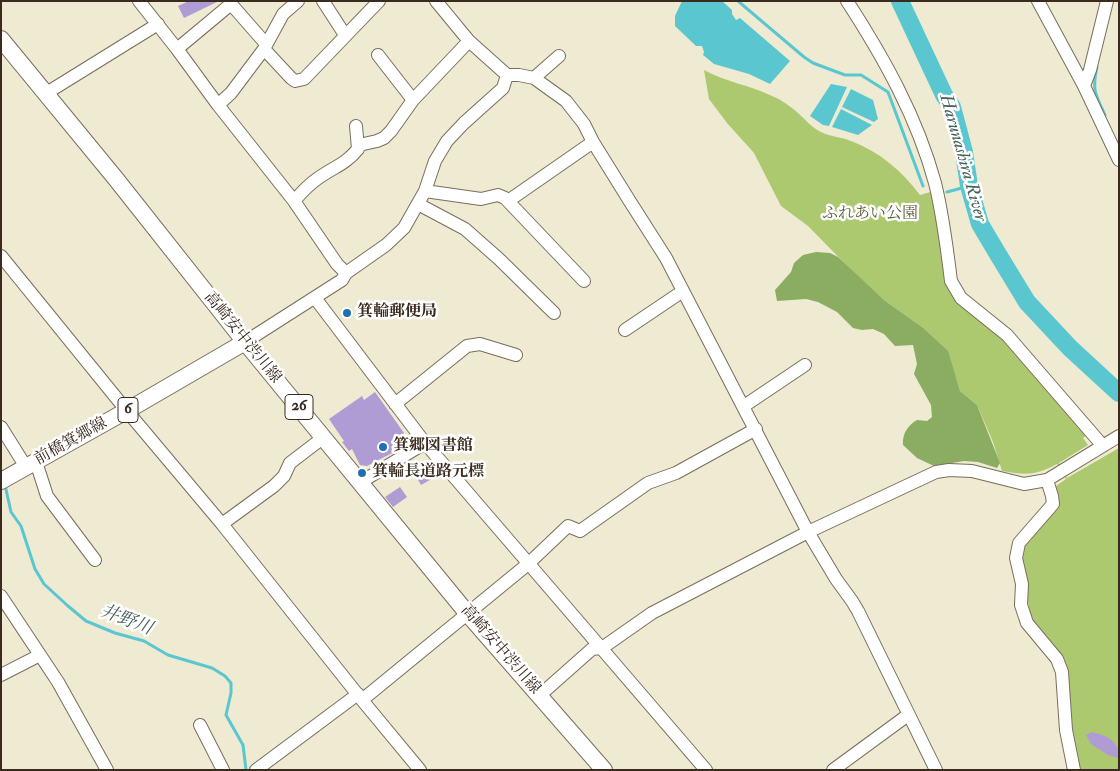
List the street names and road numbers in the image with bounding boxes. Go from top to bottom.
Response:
street label: 高崎安中渋川線 [199,288,285,388]
road number: 26 [285,394,313,420]
road number: 6 [118,398,138,422]
street label: 前橋箕郷線 [31,414,111,470]
street label: 高崎安中渋川線 [456,601,544,699]

